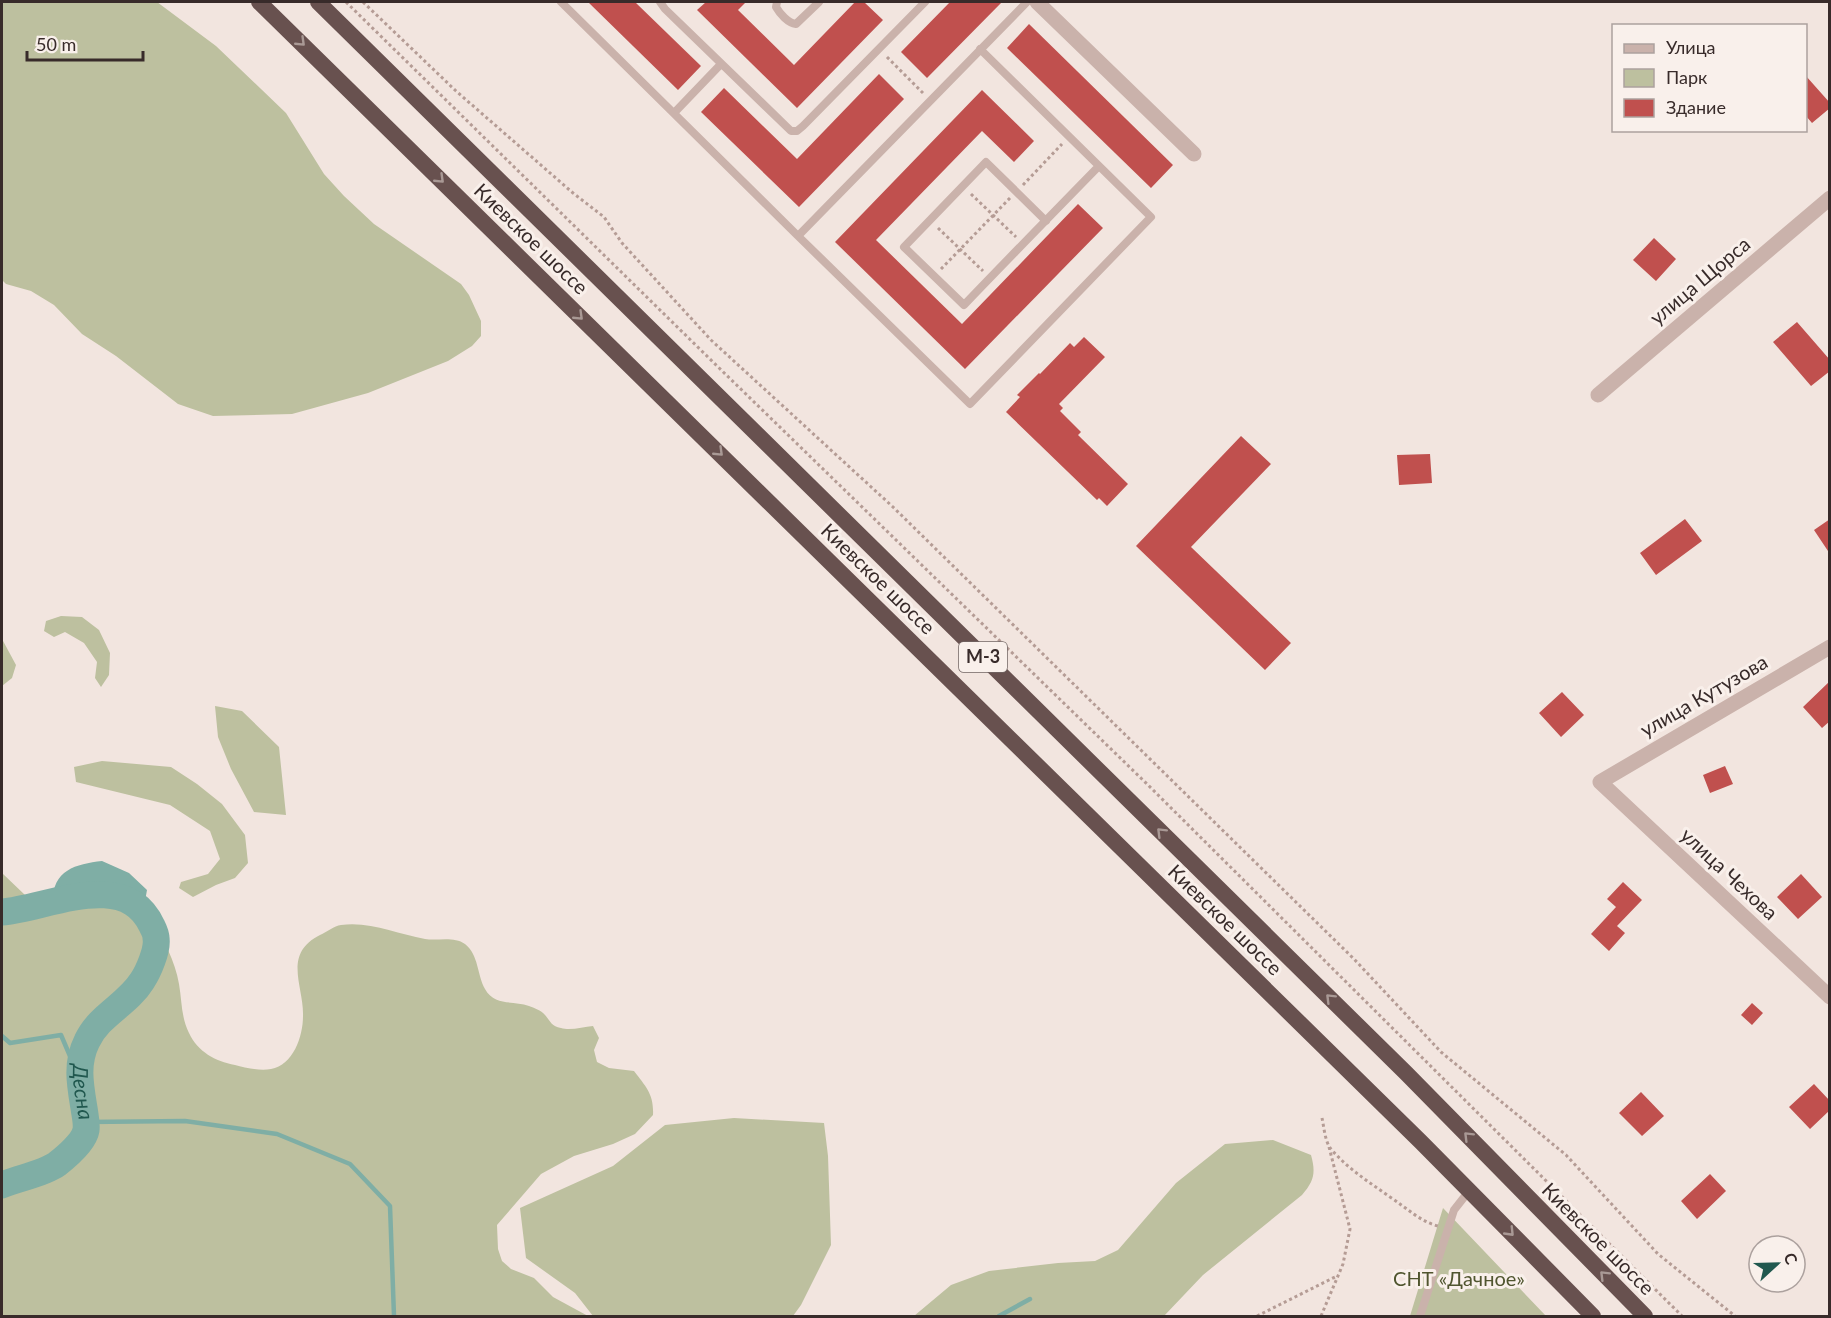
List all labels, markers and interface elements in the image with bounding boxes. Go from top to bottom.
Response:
scale bar [27,24,142,62]
legend [1612,24,1807,132]
text: 50 m [36,33,76,55]
one-way arrow [294,35,305,46]
text: Улица [1666,36,1716,58]
text: Парк [1666,66,1708,88]
text: Здание [1666,96,1726,118]
one-way arrow [434,172,444,183]
street label: Киевское шоссе [470,178,594,299]
street label: улица Щорса [1644,231,1754,329]
one-way arrow [572,308,583,319]
one-way arrow [711,445,722,456]
street label: Киевское шоссе [817,518,941,639]
road number: М-3 [959,642,1007,672]
street label: улица Кутузова [1636,649,1771,741]
street label: улица Чехова [1676,822,1783,924]
one-way arrow [1157,828,1167,839]
street label: Киевское шоссе [1164,859,1288,980]
one-way arrow [1326,995,1337,1006]
water label: Десна [69,1062,100,1121]
one-way arrow [1464,1132,1474,1143]
street label: Киевское шоссе [1538,1177,1660,1299]
one-way arrow [1503,1225,1514,1236]
north arrow [1747,1234,1807,1294]
text: С [1781,1250,1802,1267]
park label: СНТ «Дачное» [1393,1266,1525,1290]
one-way arrow [1601,1271,1612,1282]

